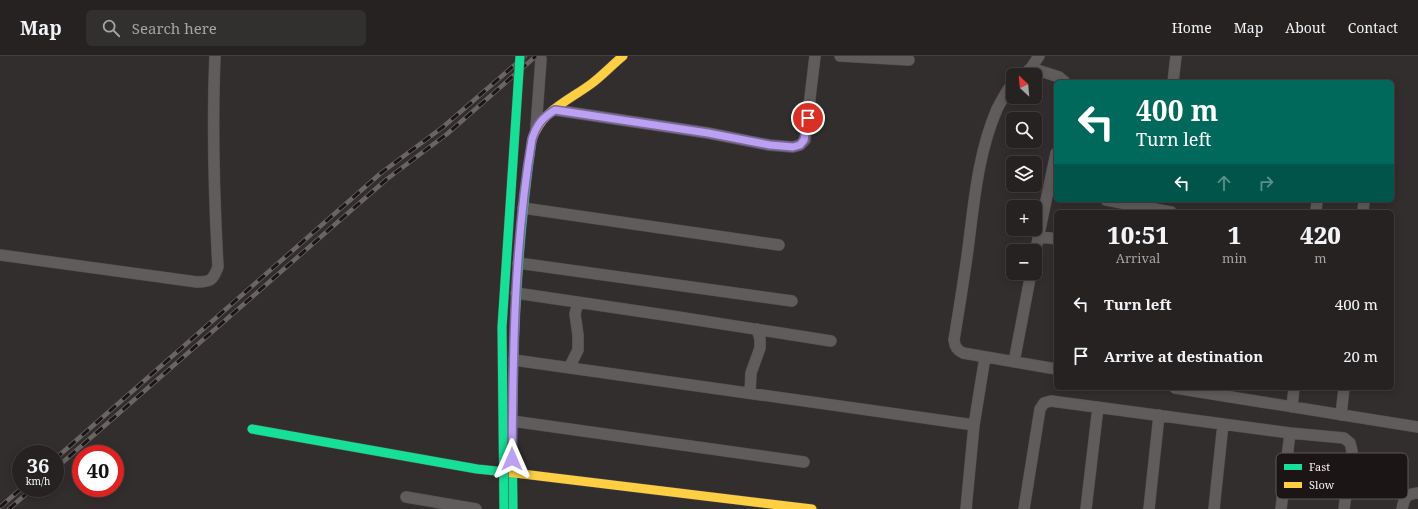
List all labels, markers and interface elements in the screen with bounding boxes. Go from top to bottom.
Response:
search box [86,10,366,46]
text: Map [20,15,62,41]
icon: search [100,17,122,39]
text: Search here [132,18,217,38]
text: Home [1172,18,1212,37]
text: Map [1234,18,1263,37]
text: About [1285,18,1326,37]
text: Contact [1348,18,1398,37]
north arrow [1006,68,1042,104]
map controls [1006,68,1042,280]
text: 400 m [1136,91,1218,129]
icon: left [1070,96,1122,148]
pin [791,101,825,135]
icon: arrive [797,107,819,129]
button: search [1006,112,1042,148]
text: Turn left [1136,127,1211,151]
button: layers [1006,156,1042,192]
icon: left [1171,172,1193,194]
icon: ahead [1213,172,1235,194]
icon: right [1255,172,1277,194]
button: + [1006,200,1042,236]
text: 10:51 [1107,218,1169,251]
text: 1 [1228,218,1241,251]
text: 420 [1300,218,1341,251]
button: − [1006,244,1042,280]
text: Arrival [1116,249,1160,267]
text: min [1222,249,1247,267]
text: m [1314,249,1327,267]
icon: left [1070,293,1092,315]
text: Turn left [1104,294,1172,314]
text: 400 m [1335,294,1378,314]
icon: arrive [1070,345,1092,367]
text: Arrive at destination [1104,346,1263,366]
text: 20 m [1343,346,1378,366]
position arrow [491,438,533,480]
speed limit sign: 40 [72,445,124,497]
text: 36 [27,452,49,479]
legend [1276,453,1408,499]
text: Fast [1309,459,1330,474]
text: km/h [26,474,50,488]
text: Slow [1309,477,1335,492]

